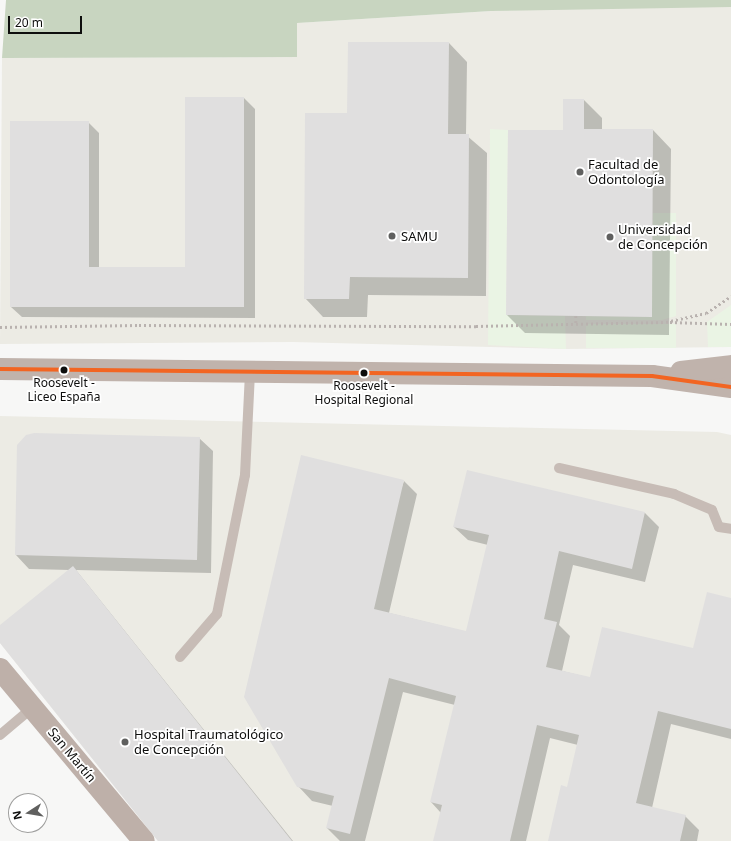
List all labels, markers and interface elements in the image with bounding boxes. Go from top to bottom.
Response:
scale bar [10,8,84,34]
text: 20 m [15,14,43,31]
place label: Facultad de Odontología [588,157,664,188]
marker: Facultad de Odontología [575,167,585,177]
place label: Universidad de Concepción [618,222,708,253]
place label: SAMU [401,228,438,244]
marker: SAMU [386,230,398,242]
marker: Universidad de Concepción [605,232,615,242]
marker: Roosevelt - Liceo España [59,365,69,375]
marker: Roosevelt - Hospital Regional [359,368,369,378]
place label: Roosevelt - Liceo España [28,376,100,404]
place label: Roosevelt - Hospital Regional [315,379,413,407]
street label: San Martín [45,725,99,785]
place label: Hospital Traumatológico de Concepción [134,727,283,758]
marker: Hospital Traumatológico de Concepción [119,736,131,748]
north arrow [8,793,48,833]
text: N [8,809,25,821]

